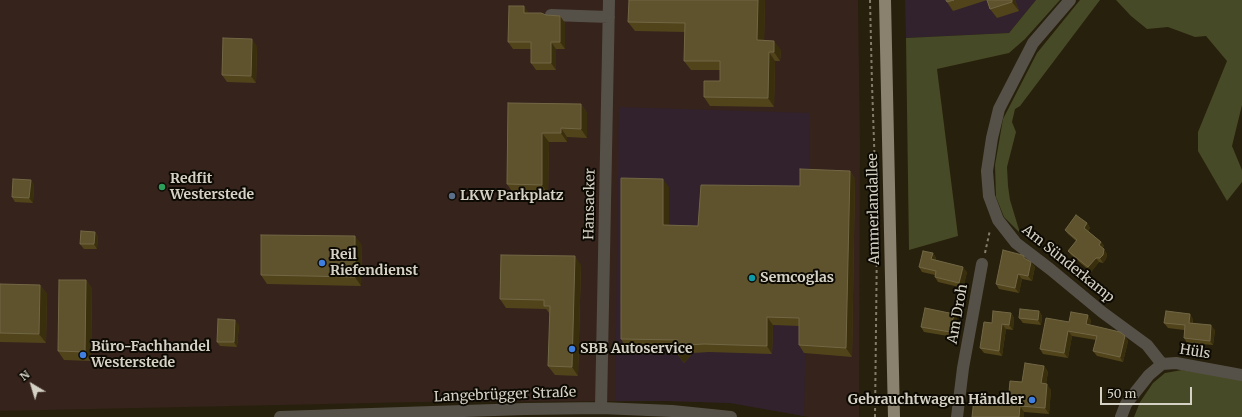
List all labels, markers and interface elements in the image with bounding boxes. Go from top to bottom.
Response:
street label: Ammerlandallee [865,153,883,265]
street label: Hansacker [581,168,599,240]
place label: Redfit Westerstede [170,171,254,204]
marker: Redfit Westerstede [157,182,167,192]
place label: LKW Parkplatz [460,188,564,204]
marker: LKW Parkplatz [447,191,457,201]
street label: Am Sünderkamp [1019,222,1117,306]
place label: Reil Riefendienst [330,247,418,280]
marker: Reil Riefendienst [317,258,327,268]
place label: Semcoglas [760,270,834,286]
marker: Semcoglas [747,273,757,283]
street label: Am Droh [944,283,972,345]
place label: Büro-Fachhandel Westerstede [91,339,210,372]
place label: SBB Autoservice [580,341,692,357]
street label: Hüls [1178,341,1212,363]
marker: SBB Autoservice [567,344,577,354]
marker: Büro-Fachhandel Westerstede [78,350,88,360]
north arrow [12,365,52,405]
text: N [17,367,32,384]
scale bar [1102,379,1194,405]
street label: Langebrügger Straße [434,384,576,406]
text: 50 m [1107,386,1136,401]
place label: Gebrauchtwagen Händler [848,392,1024,408]
marker: Gebrauchtwagen Händler [1027,395,1037,405]

